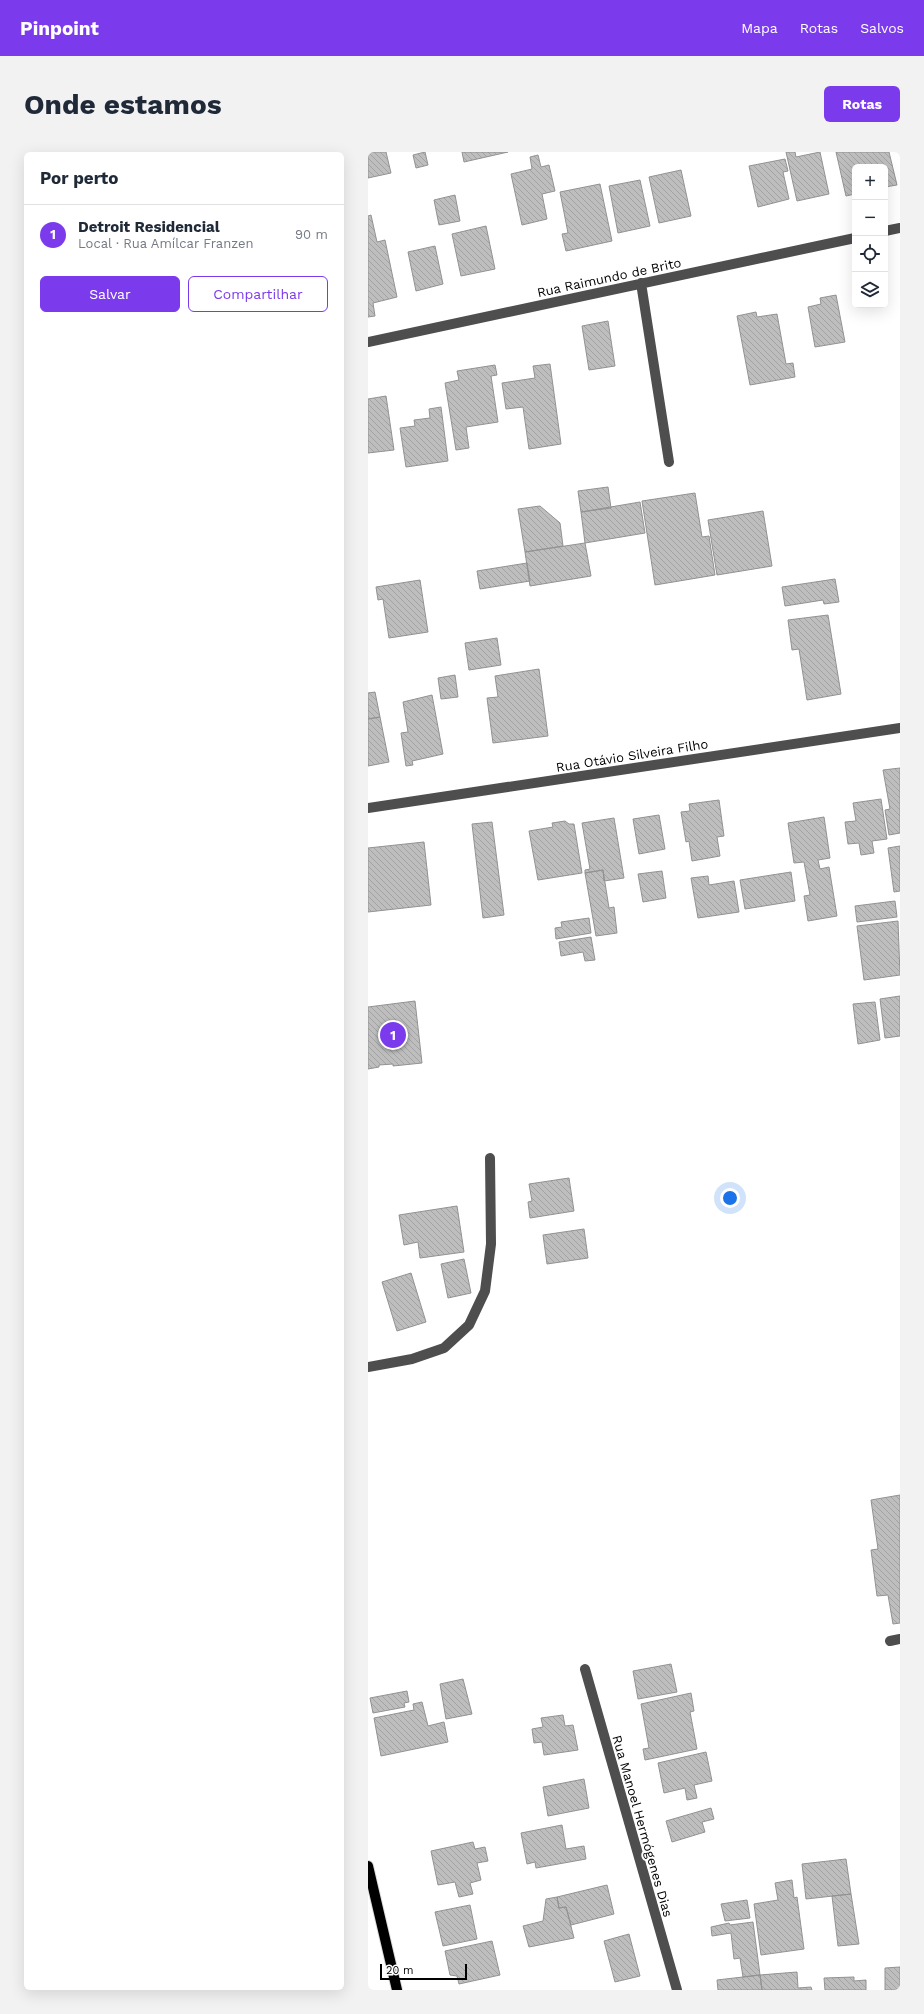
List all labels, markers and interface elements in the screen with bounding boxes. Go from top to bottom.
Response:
text: Pinpoint [20,17,99,40]
text: Mapa [741,20,778,36]
text: Rotas [800,20,838,36]
text: Salvos [860,20,904,36]
button: Rotas [824,86,900,122]
text: Onde estamos [24,88,222,121]
map controls [852,164,888,308]
button: + [852,164,888,200]
text: Por perto [40,168,118,188]
button: − [852,200,888,236]
text: Detroit Residencial [78,218,220,236]
text: 1 [50,227,56,242]
text: 90 m [295,227,328,242]
text: Local · Rua Amílcar Franzen [78,236,254,251]
button: locate [852,236,888,272]
street label: Rua Raimundo de Brito [536,255,683,300]
button: layers [852,272,888,308]
button: Salvar [40,276,180,312]
button: Compartilhar [188,276,328,312]
street label: Rua Otávio Silveira Filho [555,736,709,775]
pin: 1 [380,1020,406,1050]
your location [720,1188,740,1208]
street label: Rua Manoel Hermógenes Dias [609,1734,676,1919]
scale bar [380,1962,467,1981]
text: 20 m [386,1964,414,1977]

